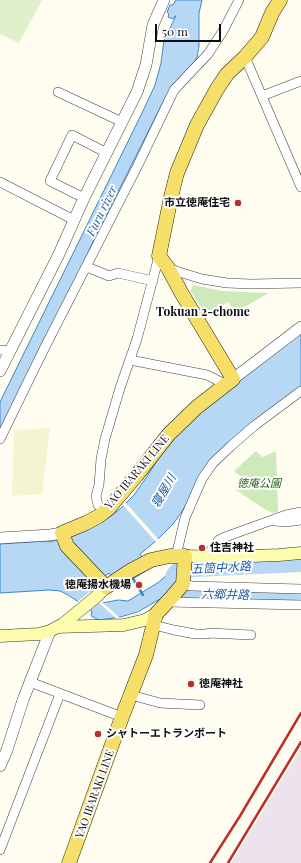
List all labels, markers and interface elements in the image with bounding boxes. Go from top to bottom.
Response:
scale bar [157,16,223,42]
text: 50 m [162,23,188,39]
water label: Furu river [84,184,120,238]
place label: 市立徳庵住宅 [164,196,230,210]
marker: 市立徳庵住宅 [233,198,243,208]
district label: Tokuan 2-chome [156,305,250,319]
street label: YAO IBARAKI LINE [102,432,172,512]
water label: 寝屋川 [149,472,179,510]
park label: 徳庵公園 [237,477,281,491]
place label: 住吉神社 [210,541,254,555]
marker: 住吉神社 [197,543,207,553]
water label: 五箇中水路 [191,559,251,577]
place label: 徳庵揚水機場 [65,578,131,592]
marker: 徳庵揚水機場 [134,580,144,590]
water label: 六郷井路 [201,587,249,603]
place label: 徳庵神社 [199,677,243,691]
marker: 徳庵神社 [186,679,196,689]
place label: シャトーエトランボート [106,727,227,741]
marker: シャトーエトランボート [93,729,103,739]
street label: YAO IBARAKI LINE [73,748,117,840]

